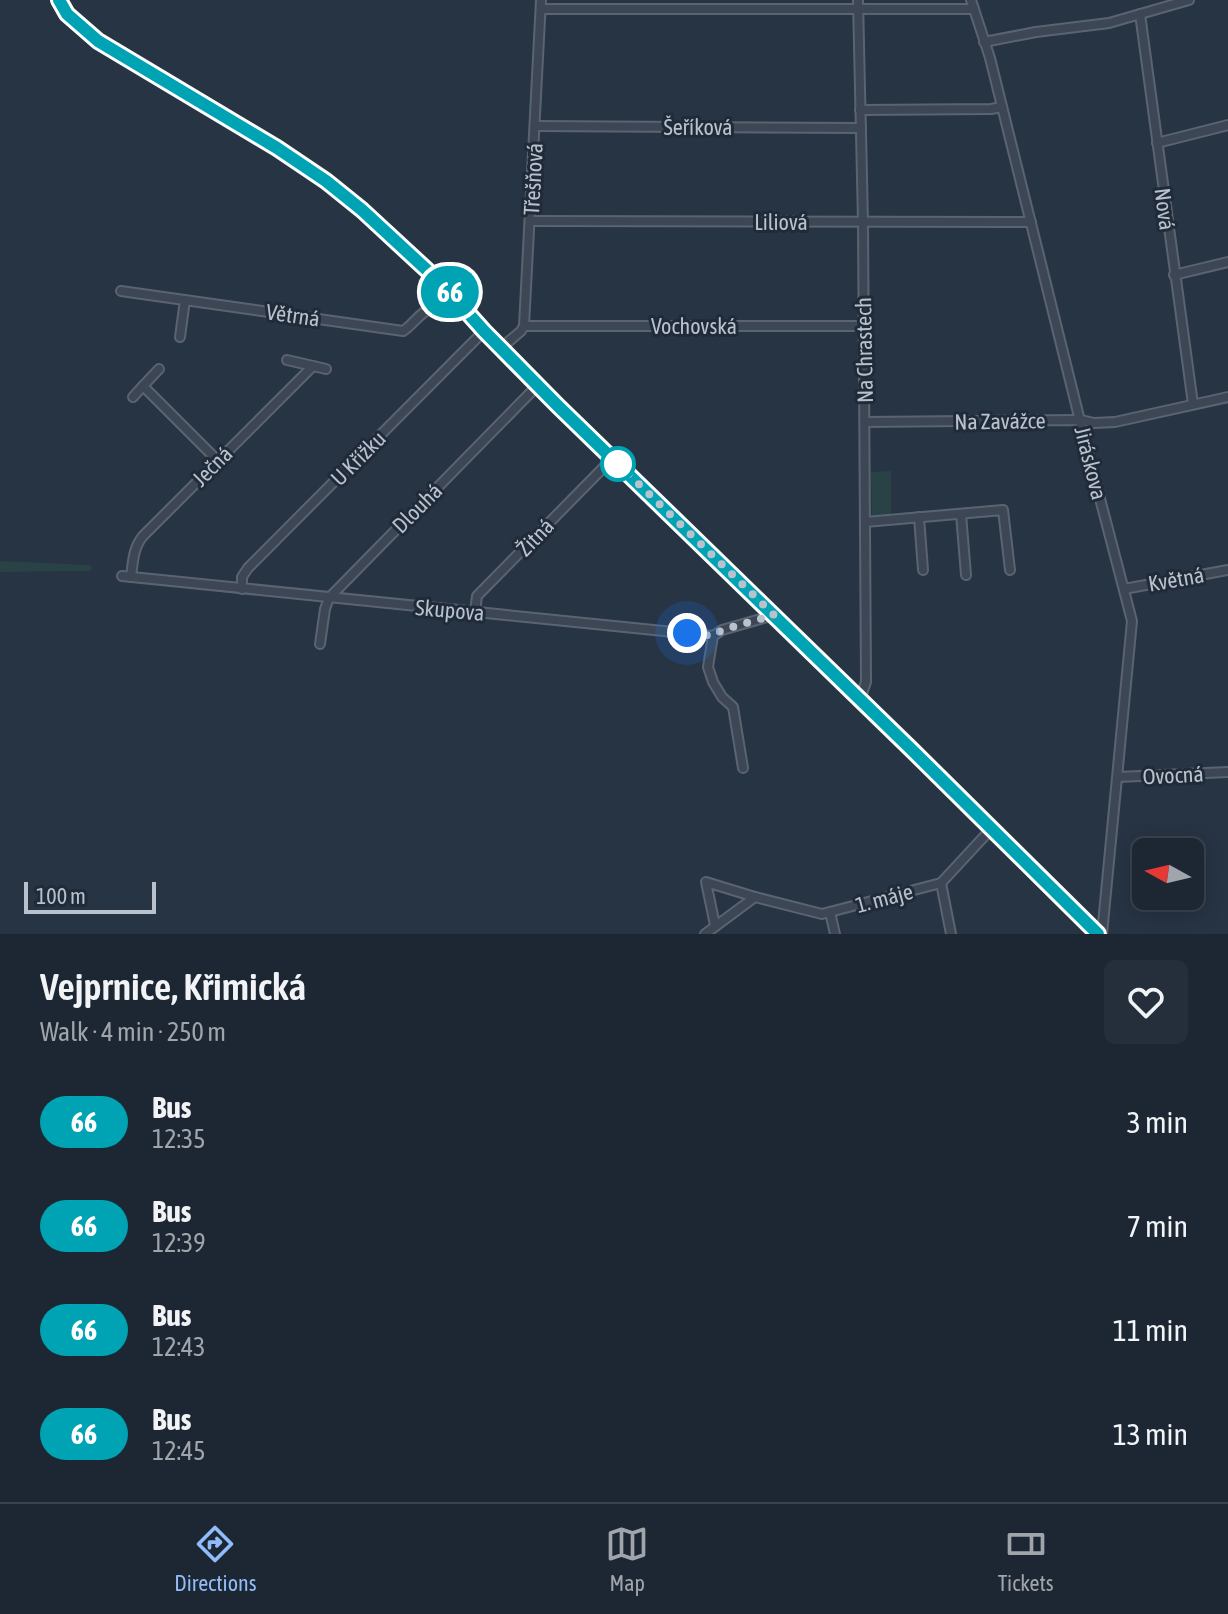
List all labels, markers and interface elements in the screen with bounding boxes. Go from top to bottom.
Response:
street label: Šeříková [663,114,733,140]
street label: Třešňová [518,142,548,216]
street label: Nová [1150,186,1180,232]
street label: Liliová [754,209,808,235]
line badge: 66 [414,266,486,318]
text: 66 [437,276,463,308]
street label: Na Chrastech [850,297,878,403]
street label: Větrná [265,298,321,332]
street label: Vochovská [651,313,737,339]
street label: Na Zavážce [954,407,1046,435]
street label: Jiráskova [1069,424,1113,502]
street label: U Křížku [325,425,391,491]
street label: Ječná [187,441,237,491]
unlabelled marker [601,447,635,481]
street label: Dlouhá [387,478,447,538]
street label: Žitná [511,513,559,561]
street label: Květná [1146,561,1206,597]
street label: Skupova [414,594,486,626]
your location [667,613,707,653]
street label: Ovocná [1142,760,1204,790]
north arrow [1132,838,1204,910]
map controls [1132,838,1204,910]
scale bar [24,878,156,914]
street label: 1. máje [852,878,916,918]
text: 100 m [36,883,86,909]
button: heart [1104,960,1188,1044]
text: Vejprnice, Křimická [40,965,306,1008]
text: Walk · 4 min · 250 m [40,1017,226,1047]
text: Bus [152,1090,191,1124]
text: 3 min [1127,1105,1188,1139]
text: 66 [71,1106,97,1138]
text: 12:35 [152,1124,206,1154]
text: Bus [152,1194,191,1228]
text: 7 min [1127,1209,1188,1243]
text: 66 [71,1210,97,1242]
text: 12:39 [152,1228,206,1258]
text: Bus [152,1298,191,1332]
text: 11 min [1113,1313,1188,1347]
text: 66 [71,1314,97,1346]
text: 12:43 [152,1332,206,1362]
text: Bus [152,1402,191,1436]
text: 13 min [1113,1417,1188,1451]
text: 66 [71,1418,97,1450]
text: 12:45 [152,1436,206,1466]
tab: Directions [174,1522,256,1596]
tab: Map [605,1522,649,1596]
tab: Tickets [998,1522,1054,1596]

